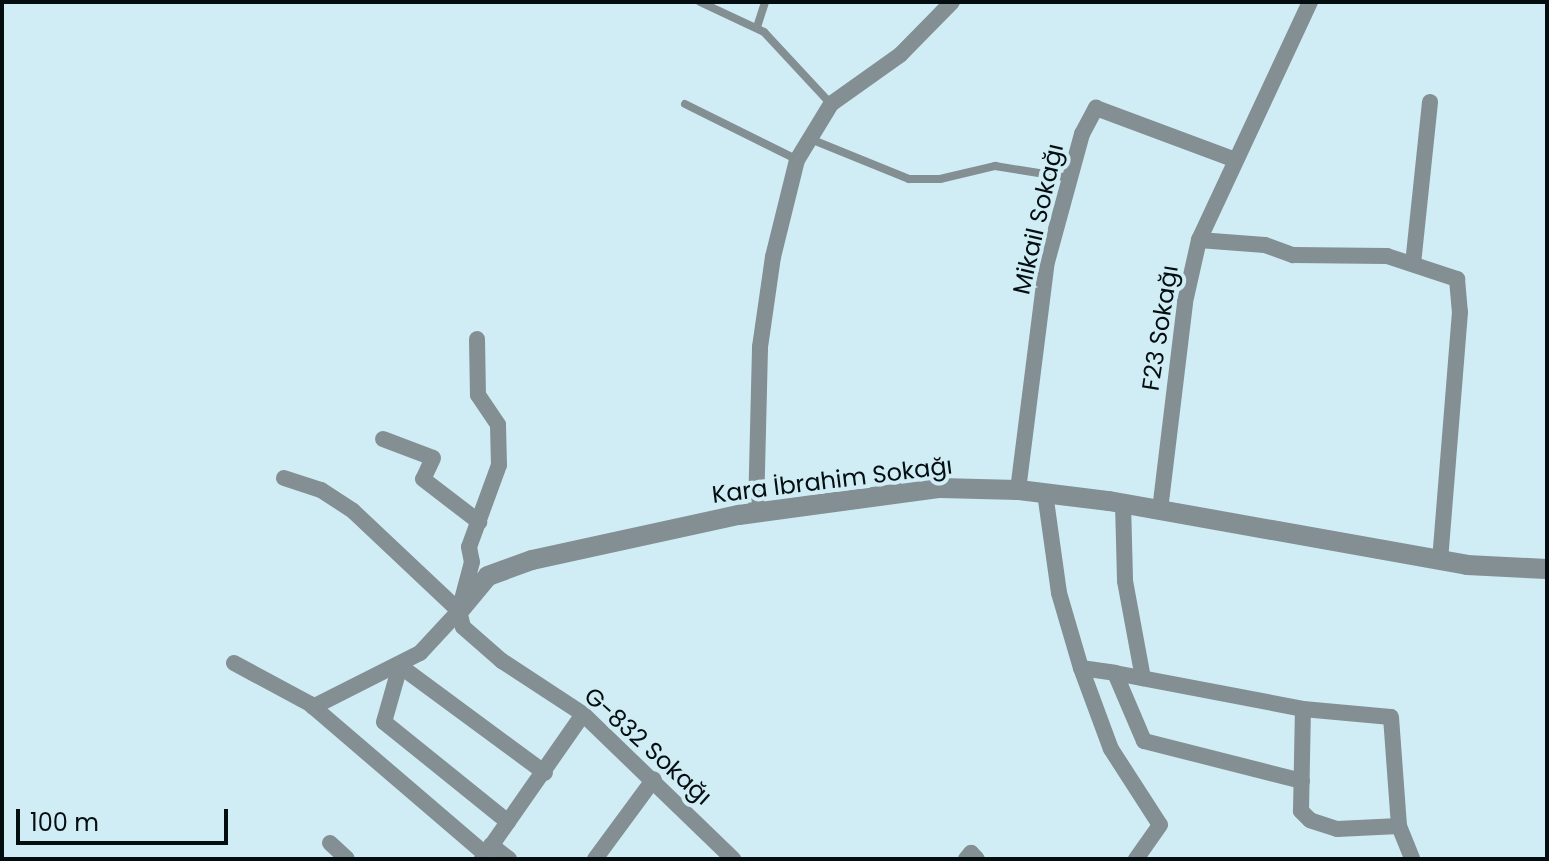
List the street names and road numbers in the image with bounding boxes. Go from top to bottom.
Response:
street label: Mikail Sokağı [1007,141,1069,297]
street label: F23 Sokağı [1136,263,1184,393]
street label: Kara İbrahim Sokağı [710,451,954,509]
street label: G-832 Sokağı [578,681,718,811]

